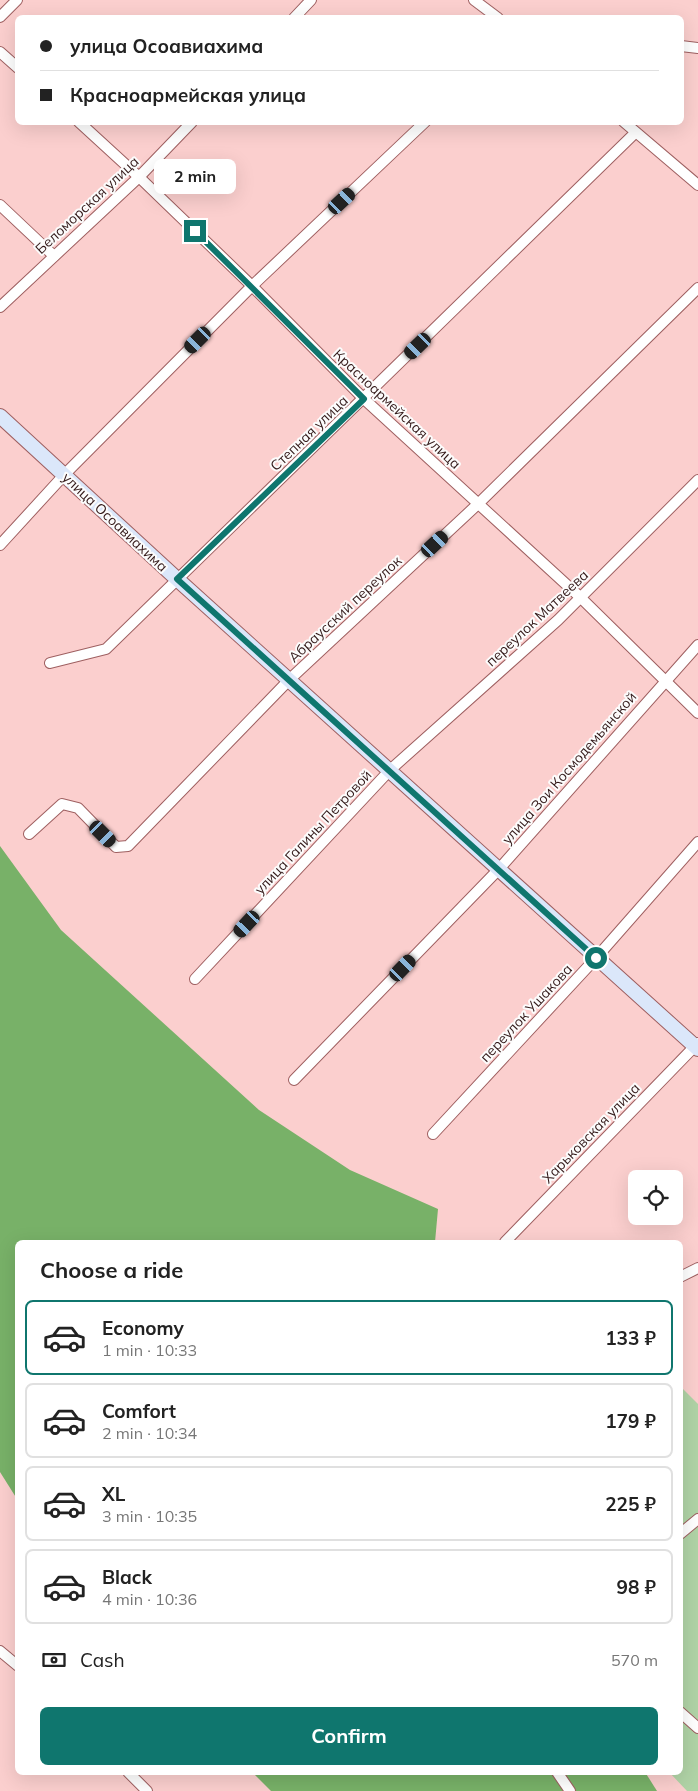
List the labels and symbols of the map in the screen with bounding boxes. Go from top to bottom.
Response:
street label: Беломорская улица [32,152,142,258]
callout: 2 min [154,158,236,194]
car [325,185,358,217]
route end [184,220,206,242]
car [182,324,213,356]
car [401,330,434,362]
street label: Красноармейская улица [330,345,464,473]
street label: Степная улица [266,391,352,475]
street label: улица Осоавиахима [59,468,171,576]
car [418,528,451,560]
street label: Абраусский переулок [285,552,406,666]
street label: переулок Матвеева [482,566,592,670]
street label: улица Зои Космодемьянской [498,688,640,848]
street label: улица Галины Петровой [251,766,375,898]
car [87,818,118,850]
car [231,908,262,940]
route start [585,947,607,969]
car [387,952,418,984]
street label: переулок Ушакова [476,960,576,1066]
street label: Харьковская улица [538,1079,644,1187]

